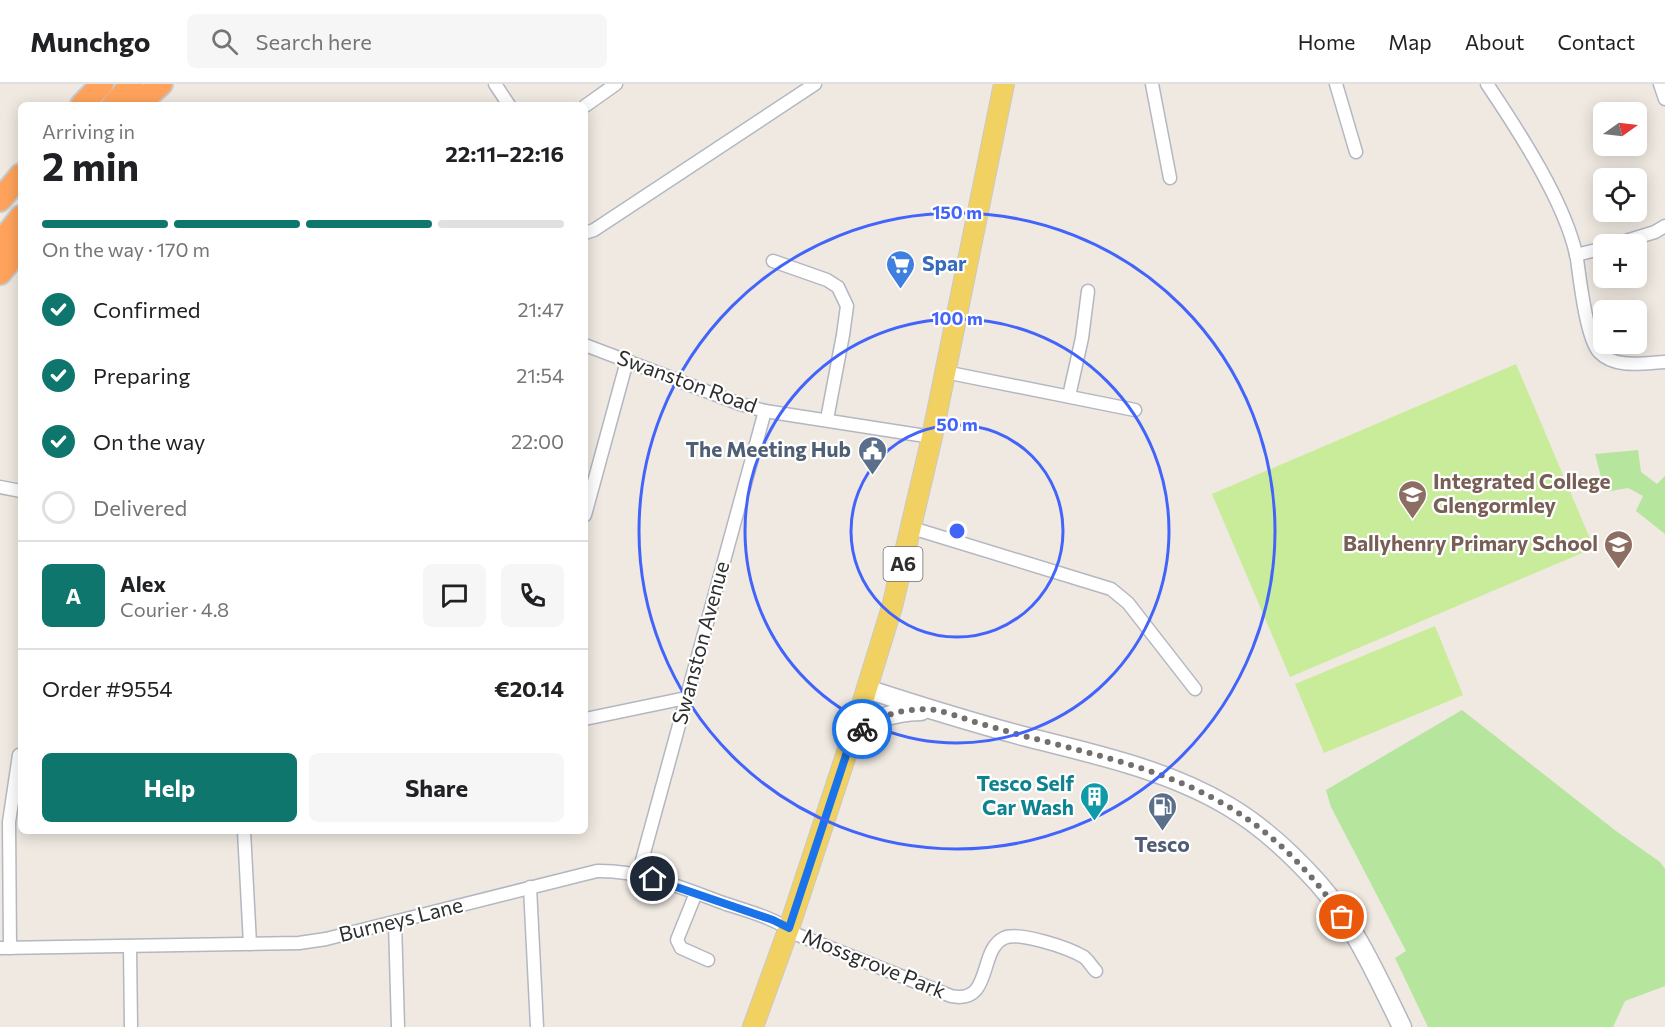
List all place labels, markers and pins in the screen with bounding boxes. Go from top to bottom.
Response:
supermarket icon: Spar [885,248,917,290]
place label: Spar [922,250,967,275]
public building icon: The Meeting Hub [856,434,888,476]
place label: The Meeting Hub [686,436,851,461]
place label: Integrated College Glengormley [1433,468,1611,517]
school or university icon: Integrated College Glengormley [1396,478,1428,520]
centre of rings [947,521,967,541]
school or university icon: Ballyhenry Primary School [1603,528,1635,570]
place label: Ballyhenry Primary School [1343,530,1598,555]
place label: Tesco Self Car Wash [976,770,1074,819]
building icon: Tesco Self Car Wash [1079,780,1111,822]
fuel station icon: Tesco [1146,790,1178,832]
place label: Tesco [1134,831,1190,856]
pin [627,853,678,904]
pin [1316,891,1367,942]

